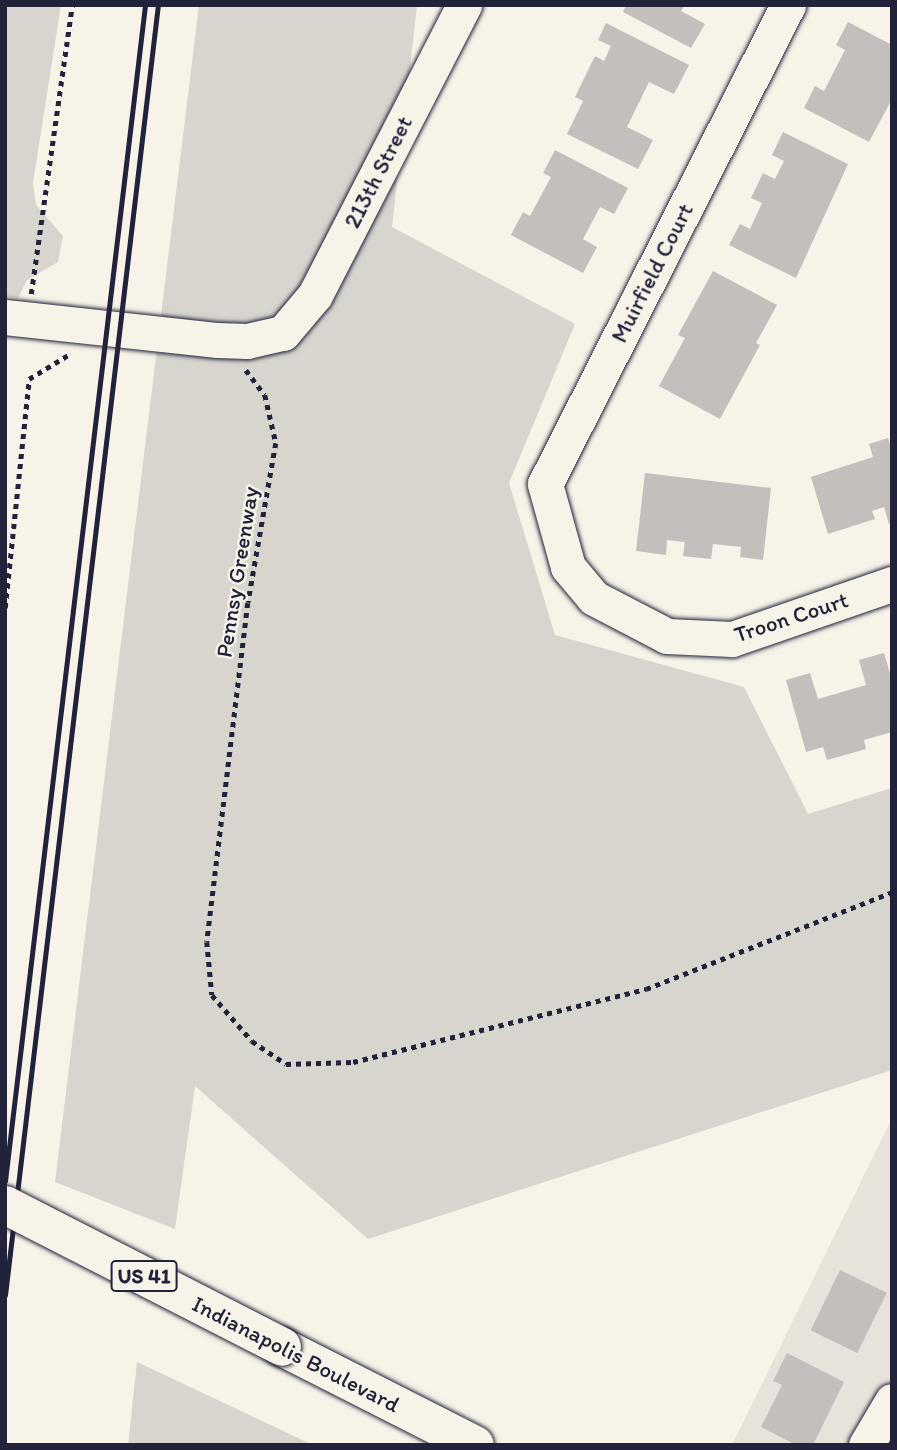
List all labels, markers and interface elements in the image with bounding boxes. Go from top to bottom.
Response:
street label: 213th Street [338,112,418,232]
street label: Muirfield Court [605,199,699,347]
street label: Pennsy Greenway [210,485,264,659]
street label: Troon Court [731,586,851,648]
road number: US 41 [109,1258,179,1294]
street label: Indianapolis Boulevard [188,1290,404,1418]

